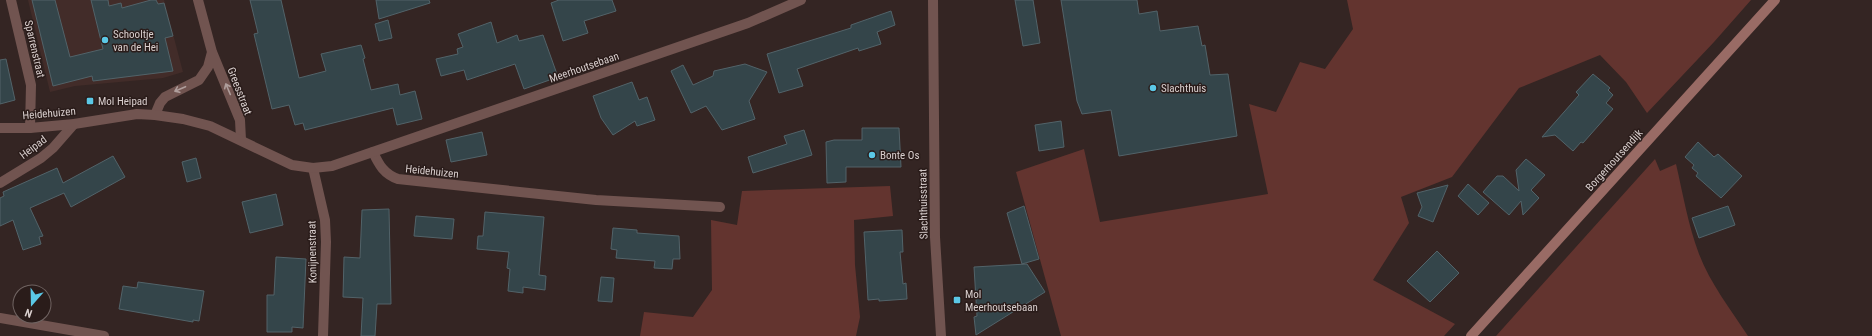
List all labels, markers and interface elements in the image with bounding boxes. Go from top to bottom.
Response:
street label: Sparrenstraat [22,19,47,79]
place label: Schooltje van de Hei [113,28,158,54]
marker: Schooltje van de Hei [100,35,110,45]
street label: Meerhoutsebaan [548,49,621,85]
street label: Greesstraat [224,65,255,117]
place label: Slachthuis [1161,82,1206,95]
marker: Slachthuis [1148,83,1158,93]
one-way arrow [223,84,231,96]
one-way arrow [174,86,186,93]
place label: Mol Heipad [98,95,148,108]
marker: Mol Heipad [85,96,95,106]
street label: Heidehuizen [22,105,76,122]
street label: Borgerhoutsendijk [1583,127,1646,194]
street label: Heipad [17,133,49,162]
place label: Bonte Os [880,149,919,162]
marker: Bonte Os [867,150,877,160]
street label: Heidehuizen [405,162,459,181]
street label: Slachthuisstraat [916,169,931,239]
street label: Konijnenstraat [305,221,320,283]
north arrow [12,284,52,324]
place label: Mol Meerhoutsebaan [965,288,1038,314]
marker: Mol Meerhoutsebaan [952,295,962,305]
text: N [23,306,34,320]

